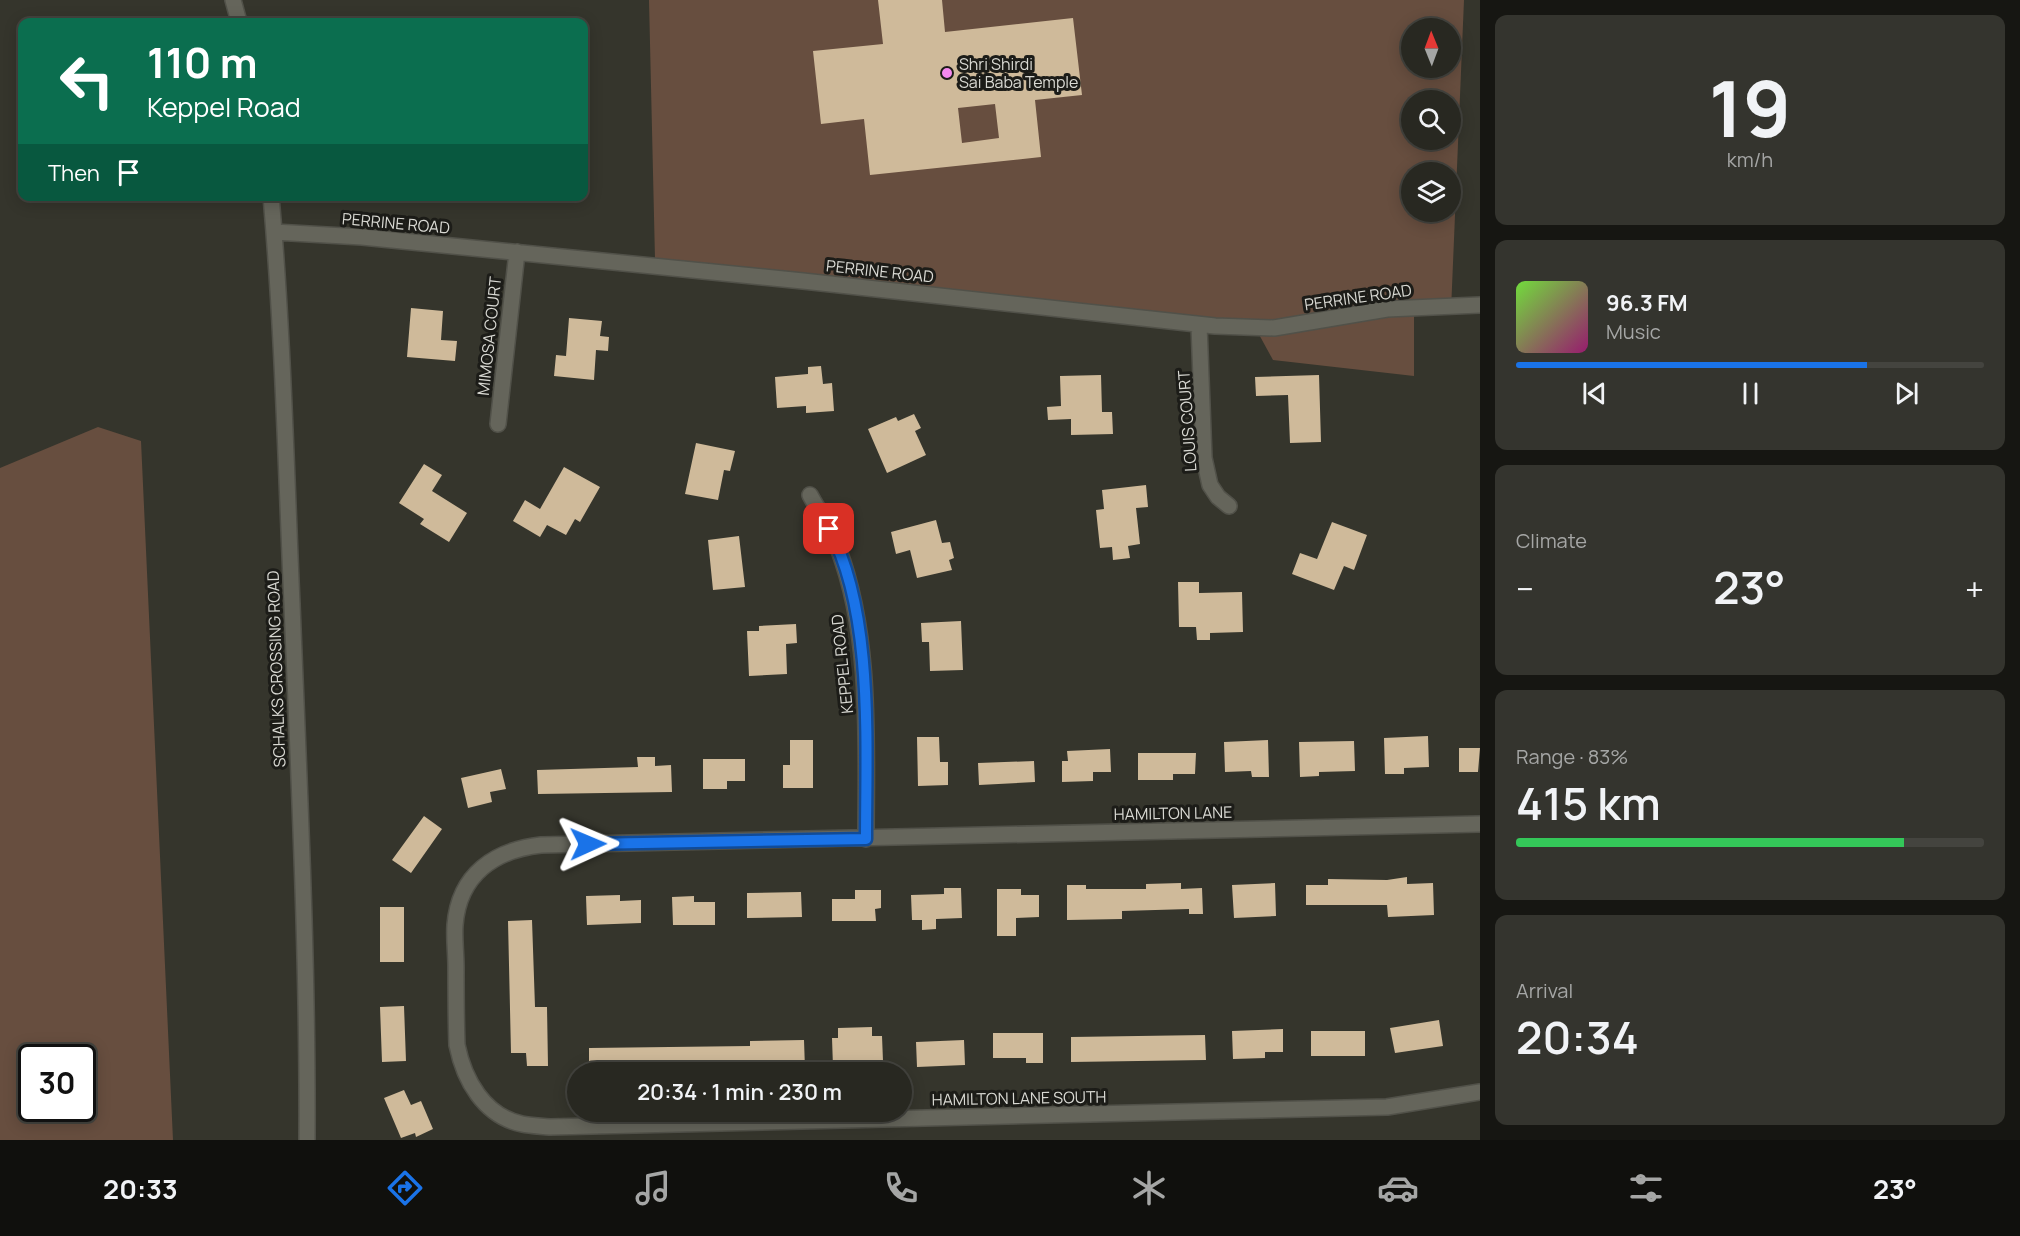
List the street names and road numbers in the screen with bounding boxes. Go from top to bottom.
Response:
street label: PERRINE ROAD [341,207,451,239]
street label: PERRINE ROAD [825,254,935,288]
street label: MIMOSA COURT [472,275,506,396]
street label: PERRINE ROAD [1303,279,1413,315]
street label: LOUIS COURT [1172,369,1202,472]
street label: SCHALKS CROSSING ROAD [262,570,290,768]
street label: KEPPEL ROAD [826,613,858,715]
street label: HAMILTON LANE [1114,801,1232,825]
street label: HAMILTON LANE SOUTH [931,1085,1107,1111]

